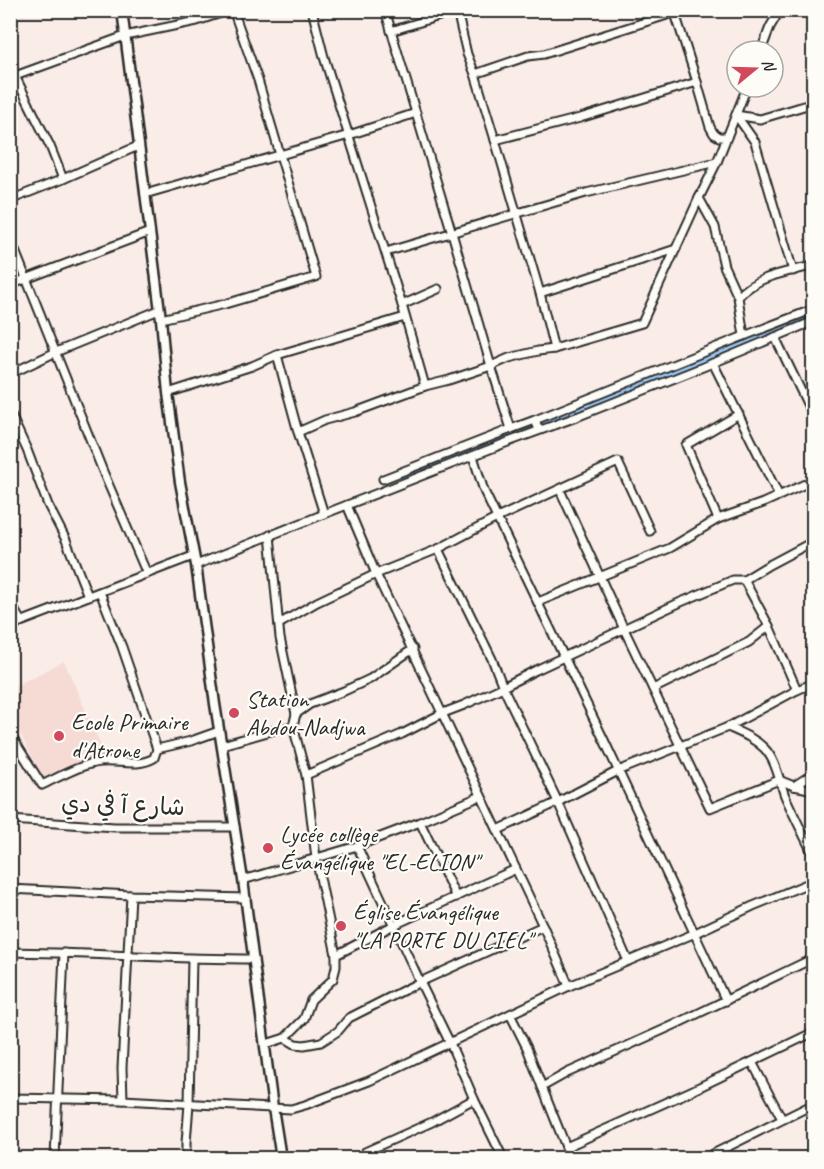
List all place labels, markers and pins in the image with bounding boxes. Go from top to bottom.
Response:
place label: Station Abdou-Nadjwa [246,684,366,742]
marker: Station Abdou-Nadjwa [227,706,241,720]
place label: Ecole Primaire d'Atrone [71,707,190,765]
marker: Ecole Primaire d'Atrone [52,729,66,743]
place label: Lycée collège Évangélique "EL-ELION" [280,819,484,877]
marker: Lycée collège Évangélique "EL-ELION" [261,841,275,855]
place label: Église Évangélique "LA PORTE DU CIEL" [353,897,537,955]
marker: Église Évangélique "LA PORTE DU CIEL" [334,919,348,933]

